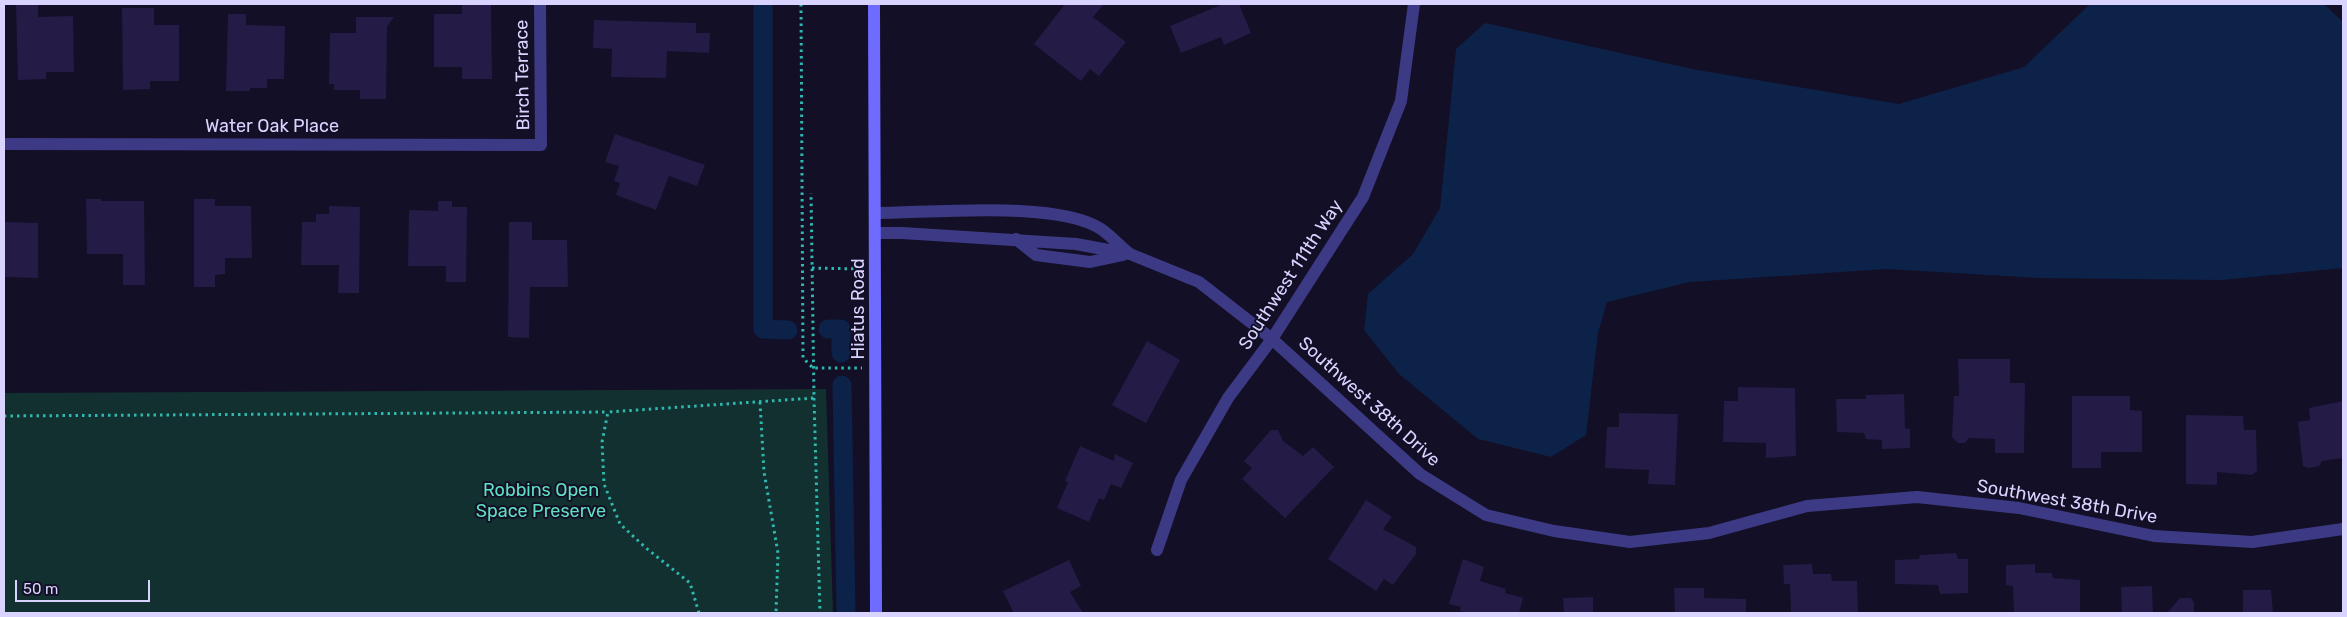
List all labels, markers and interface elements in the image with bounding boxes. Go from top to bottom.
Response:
street label: Birch Terrace [511,20,535,130]
street label: Water Oak Place [205,116,339,138]
street label: Southwest 111th Way [1234,196,1348,354]
street label: Hiatus Road [848,258,870,360]
street label: Southwest 38th Drive [1294,333,1444,471]
street label: Southwest 38th Drive [1975,475,2159,529]
park label: Robbins Open Space Preserve [476,480,606,522]
scale bar [18,570,152,602]
text: 50 m [23,580,58,598]

